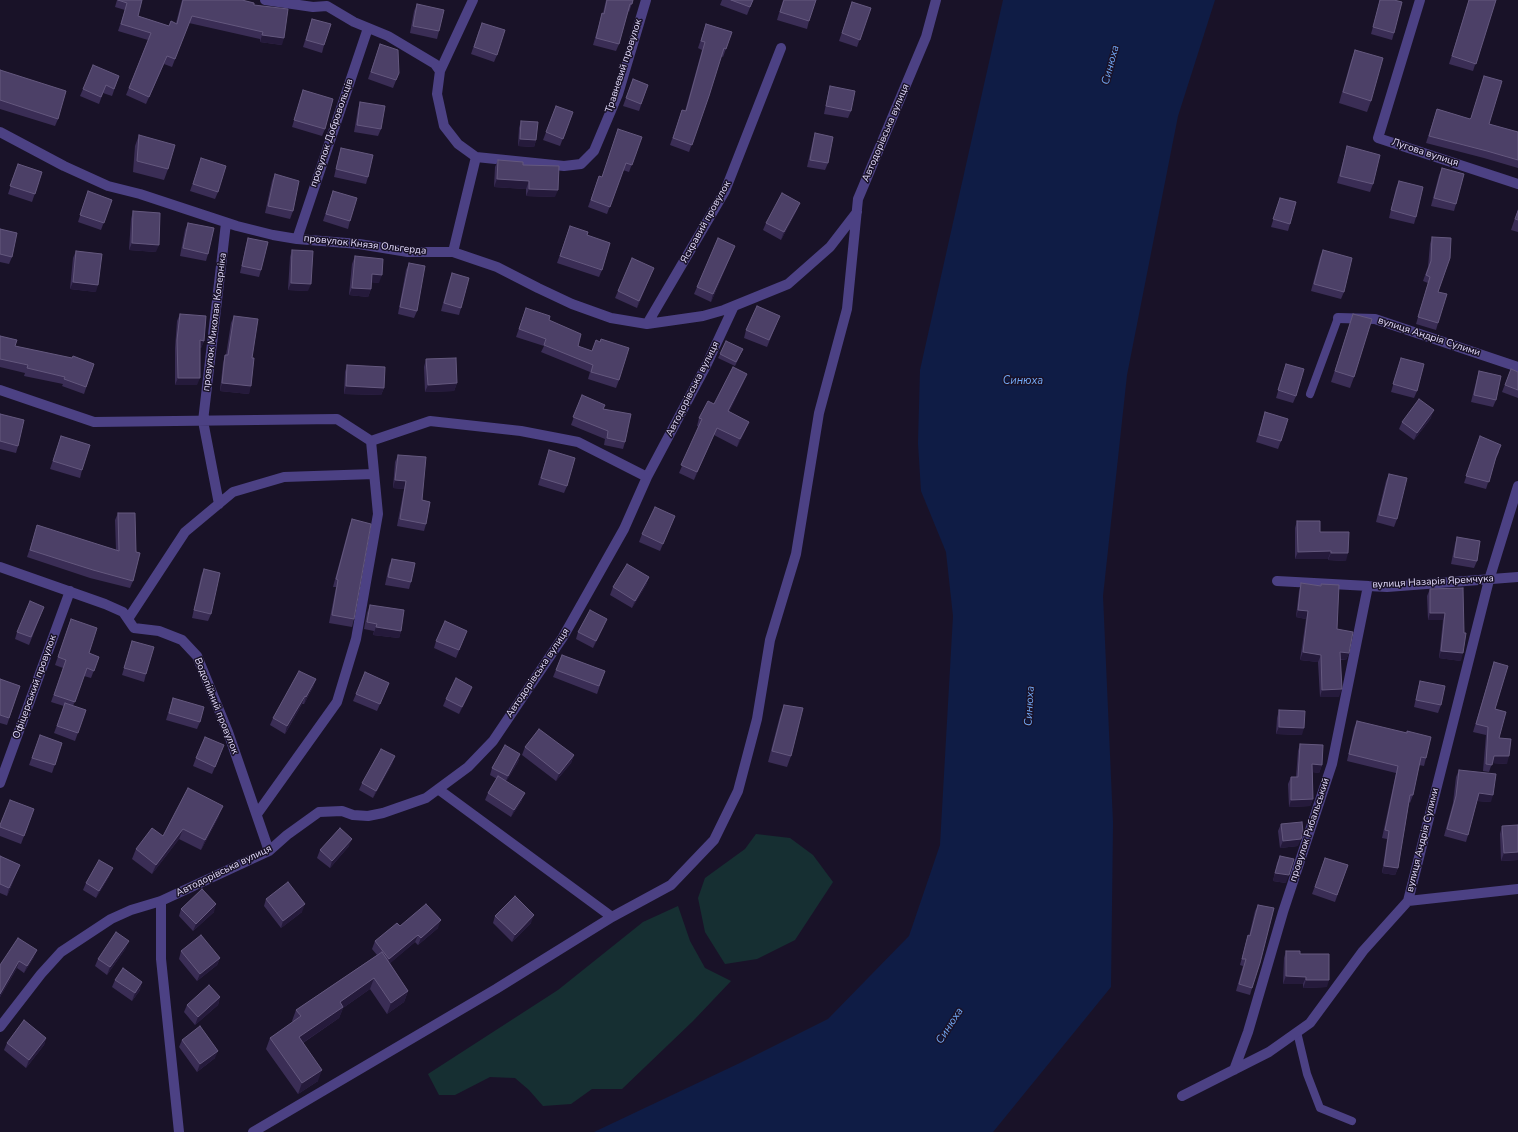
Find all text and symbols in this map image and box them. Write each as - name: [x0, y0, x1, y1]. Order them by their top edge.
- street label: Травневий провулок: [603, 18, 645, 114]
- water label: Синюха: [1099, 44, 1123, 86]
- street label: провулок Добровольців: [308, 77, 356, 189]
- street label: Автодорівська вулиця: [860, 82, 912, 184]
- street label: Лугова вулиця: [1390, 137, 1460, 169]
- street label: Яскравий провулок: [678, 179, 734, 265]
- street label: провулок Князя Ольгерда: [303, 233, 427, 257]
- street label: провулок Миколая Коперніка: [201, 252, 229, 392]
- street label: вулиця Андрія Сулими: [1376, 315, 1482, 359]
- street label: Автодорівська вулиця: [664, 339, 722, 439]
- water label: Синюха: [1003, 374, 1043, 388]
- street label: вулиця Назарія Яремчука: [1372, 573, 1494, 591]
- street label: Автодорівська вулиця: [504, 626, 572, 720]
- street label: Офіцерський провулок: [11, 634, 59, 740]
- street label: Водопійний провулок: [191, 656, 241, 756]
- water label: Синюха: [1022, 685, 1038, 727]
- street label: провулок Рибальський: [1288, 777, 1332, 883]
- street label: вулиця Андрія Сулими: [1404, 787, 1442, 893]
- street label: Автодорівська вулиця: [174, 843, 274, 899]
- water label: Синюха: [933, 1005, 967, 1047]

